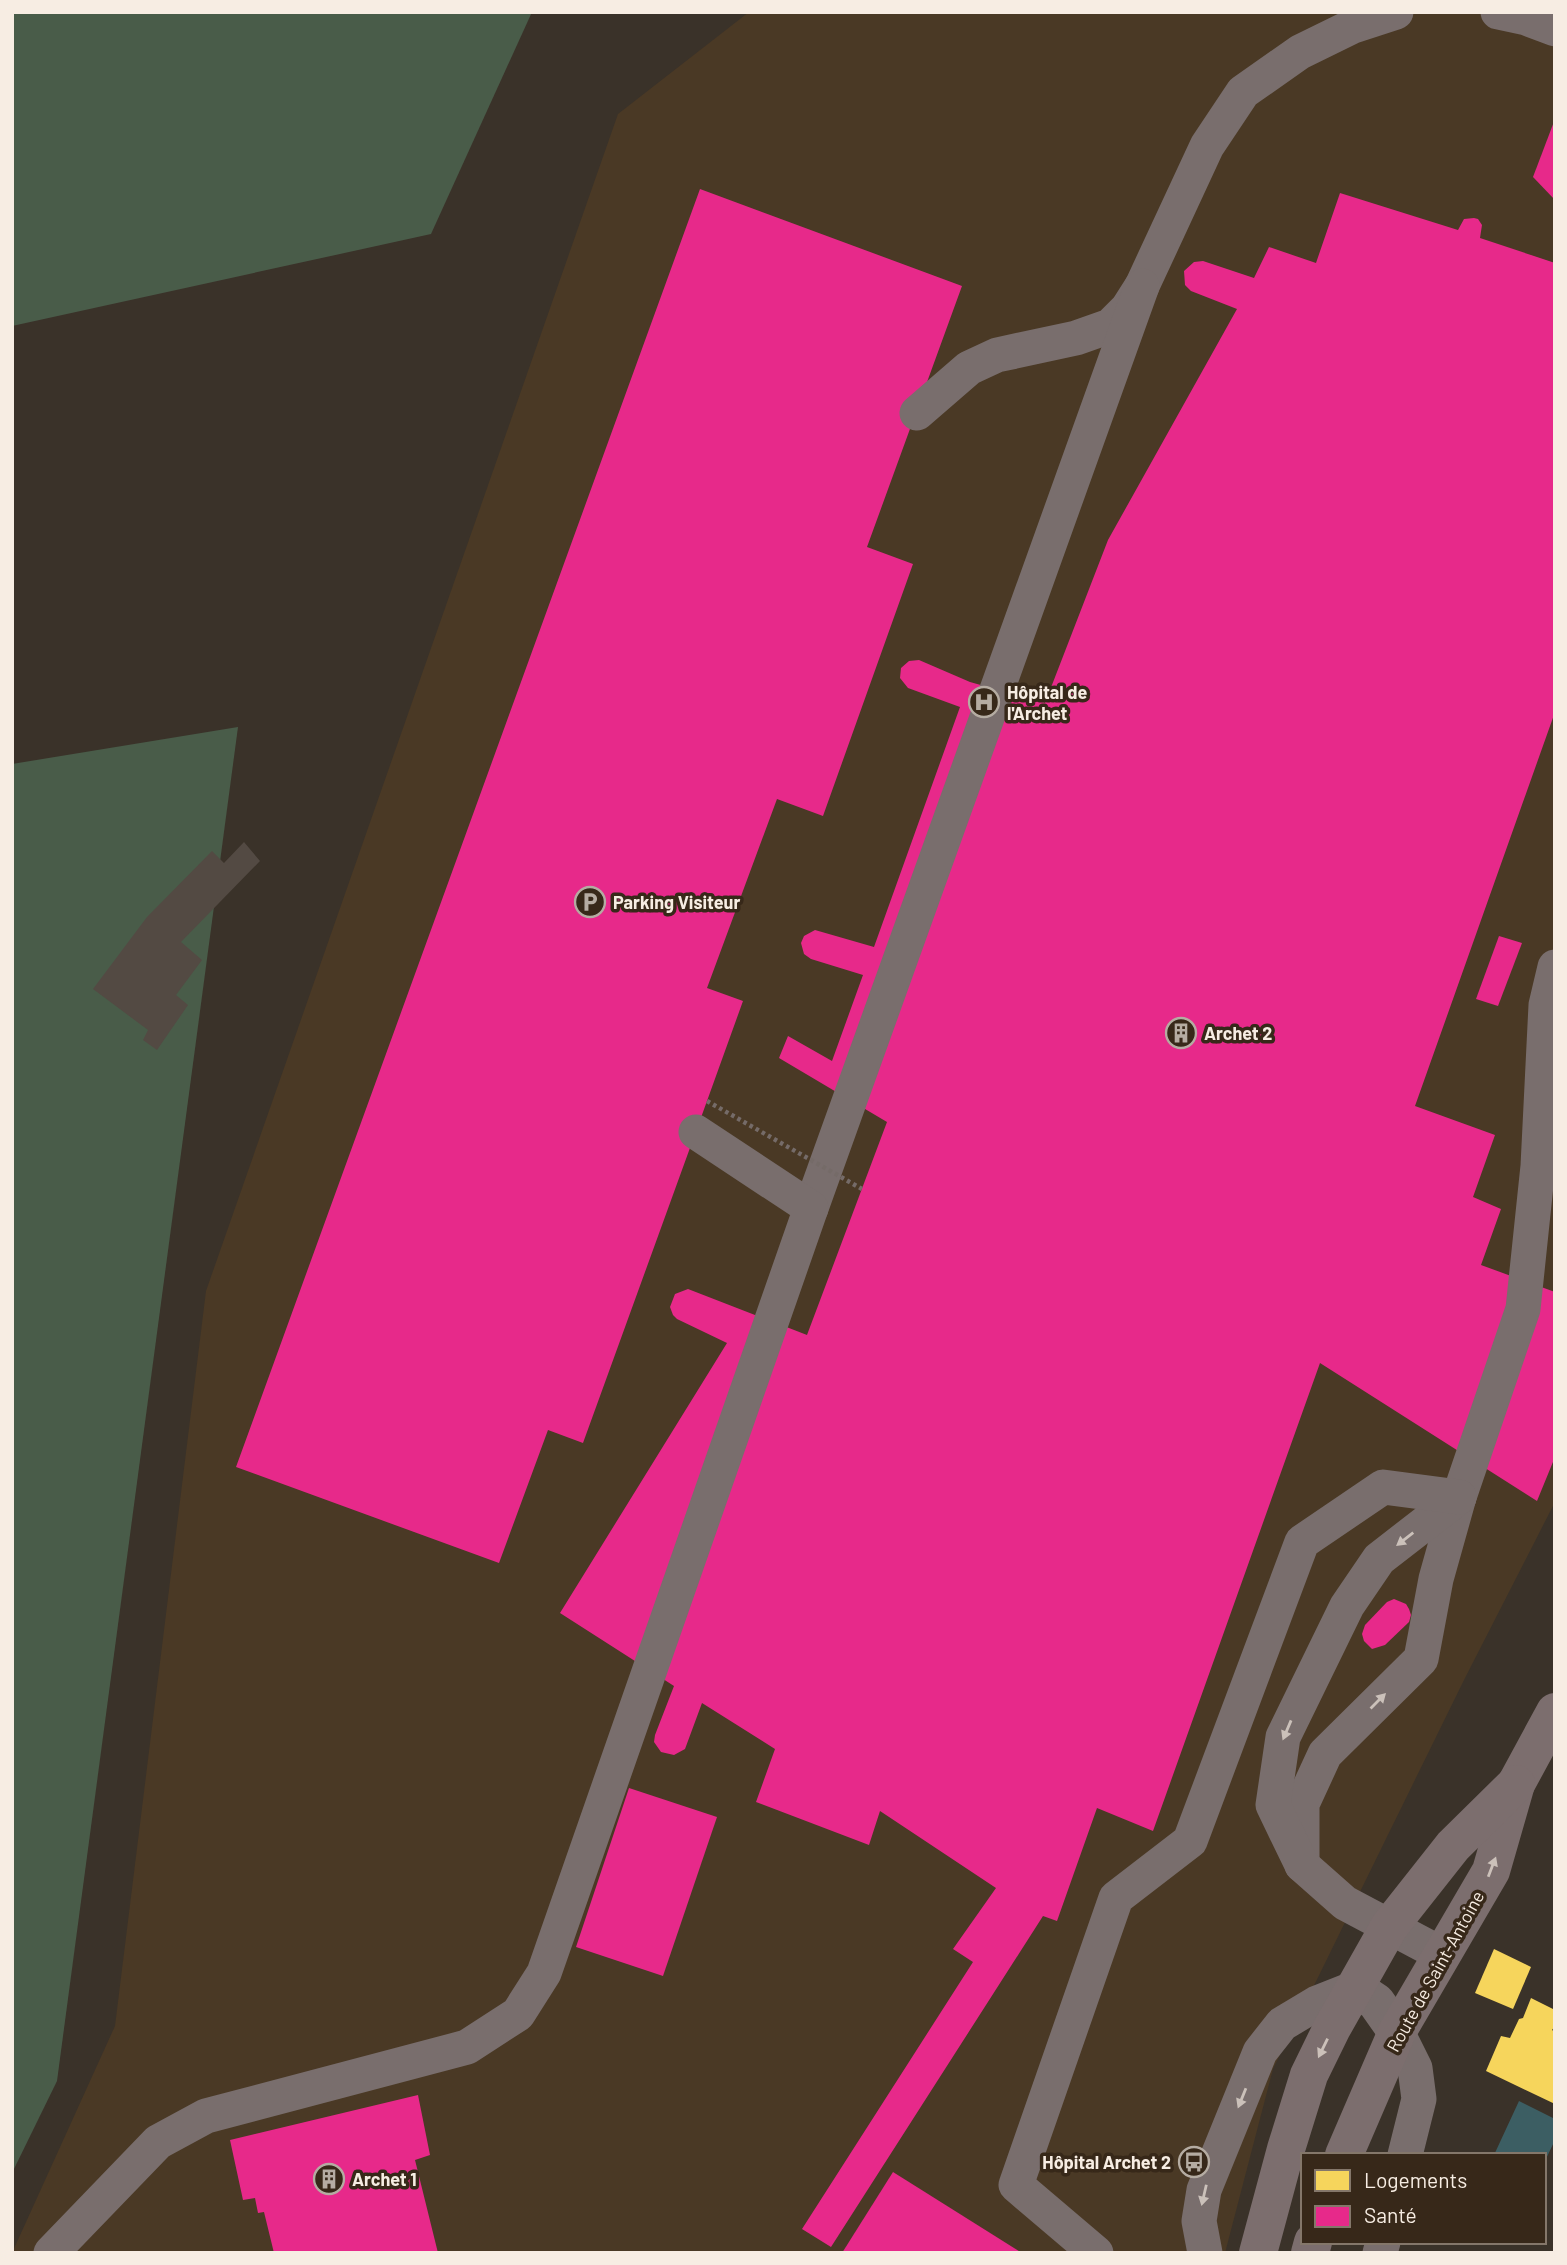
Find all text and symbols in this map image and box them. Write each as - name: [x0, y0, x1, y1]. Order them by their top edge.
- place label: Hôpital de l'Archet: [1007, 681, 1088, 724]
- hospital icon: Hôpital de l'Archet: [967, 685, 1001, 719]
- parking icon: Parking Visiteur: [573, 885, 607, 919]
- place label: Parking Visiteur: [613, 891, 740, 913]
- building icon: Archet 2: [1164, 1016, 1198, 1050]
- place label: Archet 2: [1204, 1022, 1272, 1044]
- one-way arrow: [1396, 1531, 1414, 1545]
- one-way arrow: [1370, 1693, 1387, 1710]
- one-way arrow: [1282, 1720, 1293, 1741]
- one-way arrow: [1486, 1856, 1497, 1877]
- street label: Route de Saint-Antoine: [1382, 1887, 1488, 2055]
- one-way arrow: [1317, 2038, 1328, 2058]
- one-way arrow: [1237, 2087, 1248, 2108]
- bus stop icon: Hôpital Archet 2: [1177, 2145, 1211, 2179]
- place label: Hôpital Archet 2: [1042, 2151, 1171, 2173]
- legend: [1301, 2153, 1546, 2244]
- building icon: Archet 1: [312, 2162, 346, 2196]
- text: Logements: [1364, 2167, 1467, 2192]
- place label: Archet 1: [352, 2168, 417, 2190]
- one-way arrow: [1198, 2184, 1209, 2206]
- text: Santé: [1364, 2202, 1417, 2227]

